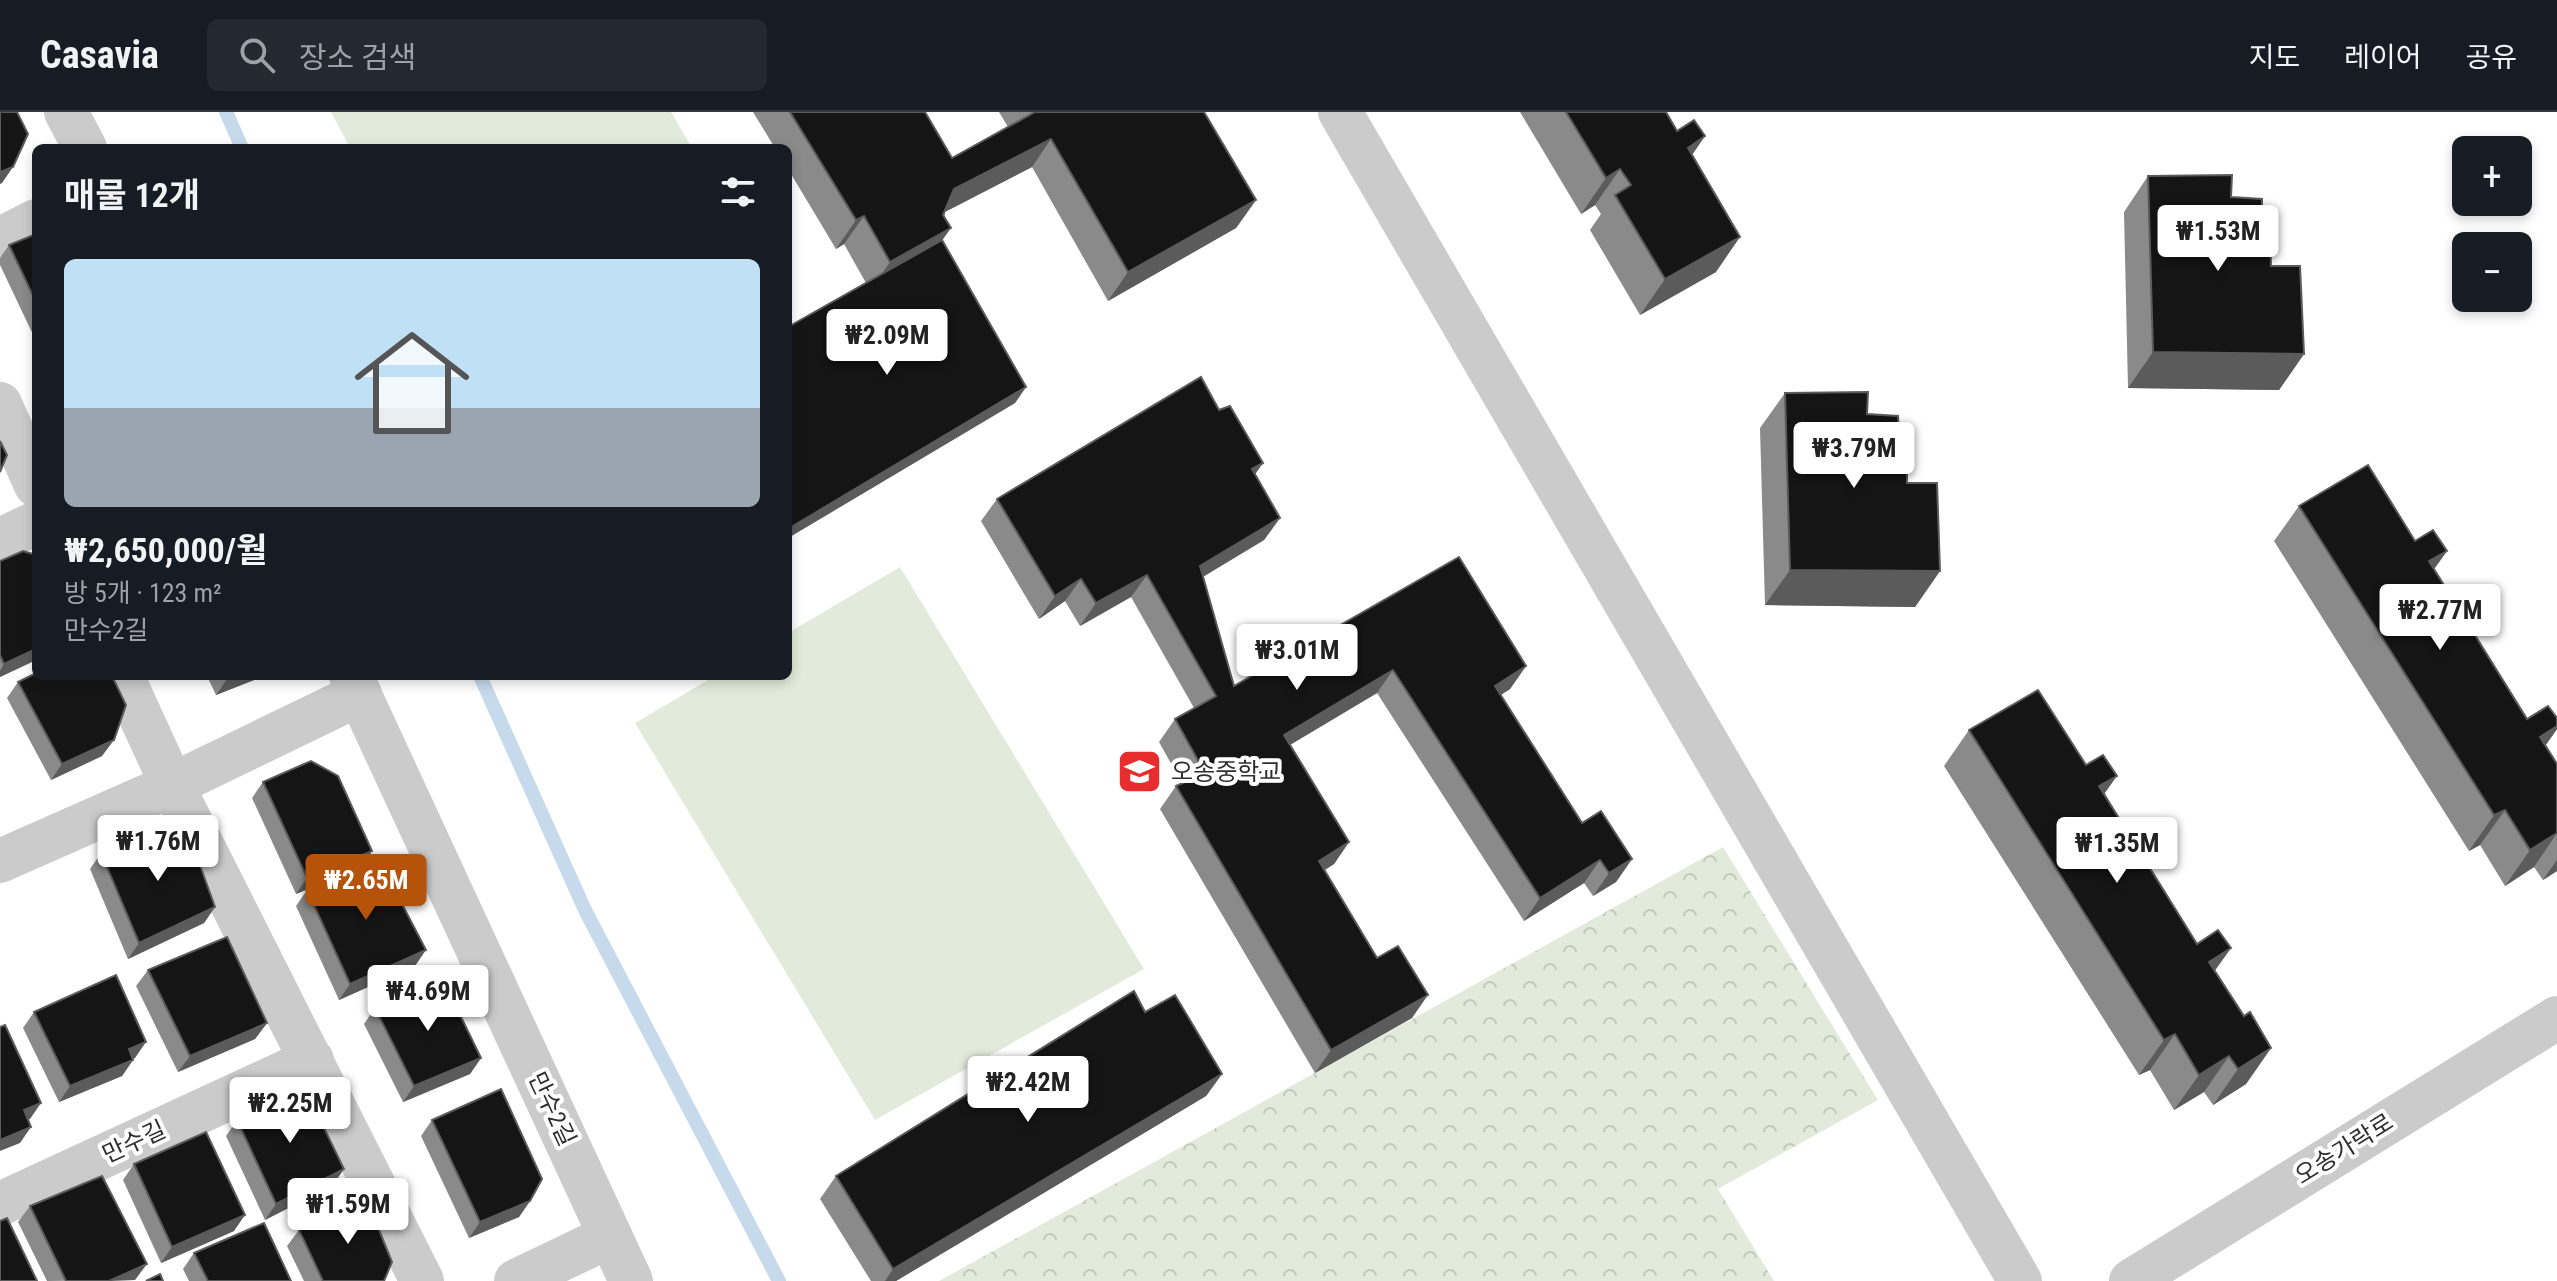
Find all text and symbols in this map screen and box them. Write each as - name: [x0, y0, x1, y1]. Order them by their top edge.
- search box: [207, 19, 767, 91]
- text: Casavia: [40, 33, 159, 77]
- icon: search: [235, 33, 279, 77]
- text: 장소 검색: [299, 40, 416, 75]
- text: 지도: [2249, 41, 2300, 74]
- text: 레이어: [2344, 41, 2421, 74]
- text: 공유: [2465, 41, 2517, 74]
- map controls: [2452, 136, 2532, 312]
- button: +: [2452, 136, 2532, 216]
- icon: filters: [716, 170, 760, 214]
- text: 매물 12개: [64, 175, 200, 215]
- pin: ₩1.53M: [2153, 205, 2283, 273]
- text: ₩1.53M: [2176, 216, 2260, 246]
- button: −: [2452, 232, 2532, 312]
- pin: ₩2.09M: [822, 309, 952, 377]
- icon: home: [340, 311, 484, 455]
- text: ₩2.09M: [845, 320, 929, 350]
- pin: ₩3.79M: [1789, 422, 1919, 490]
- text: ₩3.79M: [1812, 433, 1896, 463]
- text: ₩2,650,000/월: [64, 530, 267, 570]
- text: 방 5개 · 123 m²: [64, 578, 222, 608]
- pin: ₩2.77M: [2375, 584, 2505, 652]
- text: ₩2.77M: [2398, 595, 2482, 625]
- text: 만수2길: [64, 615, 149, 645]
- pin: ₩3.01M: [1232, 624, 1362, 692]
- text: ₩3.01M: [1255, 635, 1339, 665]
- school or university icon: 오송중학교: [1116, 748, 1164, 796]
- place label: 오송중학교: [1171, 758, 1281, 786]
- pin: ₩1.76M: [93, 815, 223, 883]
- pin: ₩1.35M: [2052, 817, 2182, 885]
- text: ₩1.76M: [116, 826, 200, 856]
- text: ₩1.35M: [2075, 828, 2159, 858]
- pin: ₩2.65M: [301, 854, 431, 922]
- text: ₩2.65M: [324, 865, 408, 895]
- pin: ₩4.69M: [363, 965, 493, 1033]
- text: ₩4.69M: [386, 976, 470, 1006]
- pin: ₩2.42M: [963, 1056, 1093, 1124]
- text: ₩2.42M: [986, 1067, 1070, 1097]
- street label: 만수2길: [523, 1068, 581, 1150]
- pin: ₩2.25M: [225, 1077, 355, 1145]
- text: ₩2.25M: [248, 1088, 332, 1118]
- street label: 오송가락로: [2290, 1108, 2398, 1190]
- street label: 만수길: [98, 1115, 170, 1169]
- pin: ₩1.59M: [283, 1178, 413, 1246]
- text: ₩1.59M: [306, 1189, 390, 1219]

